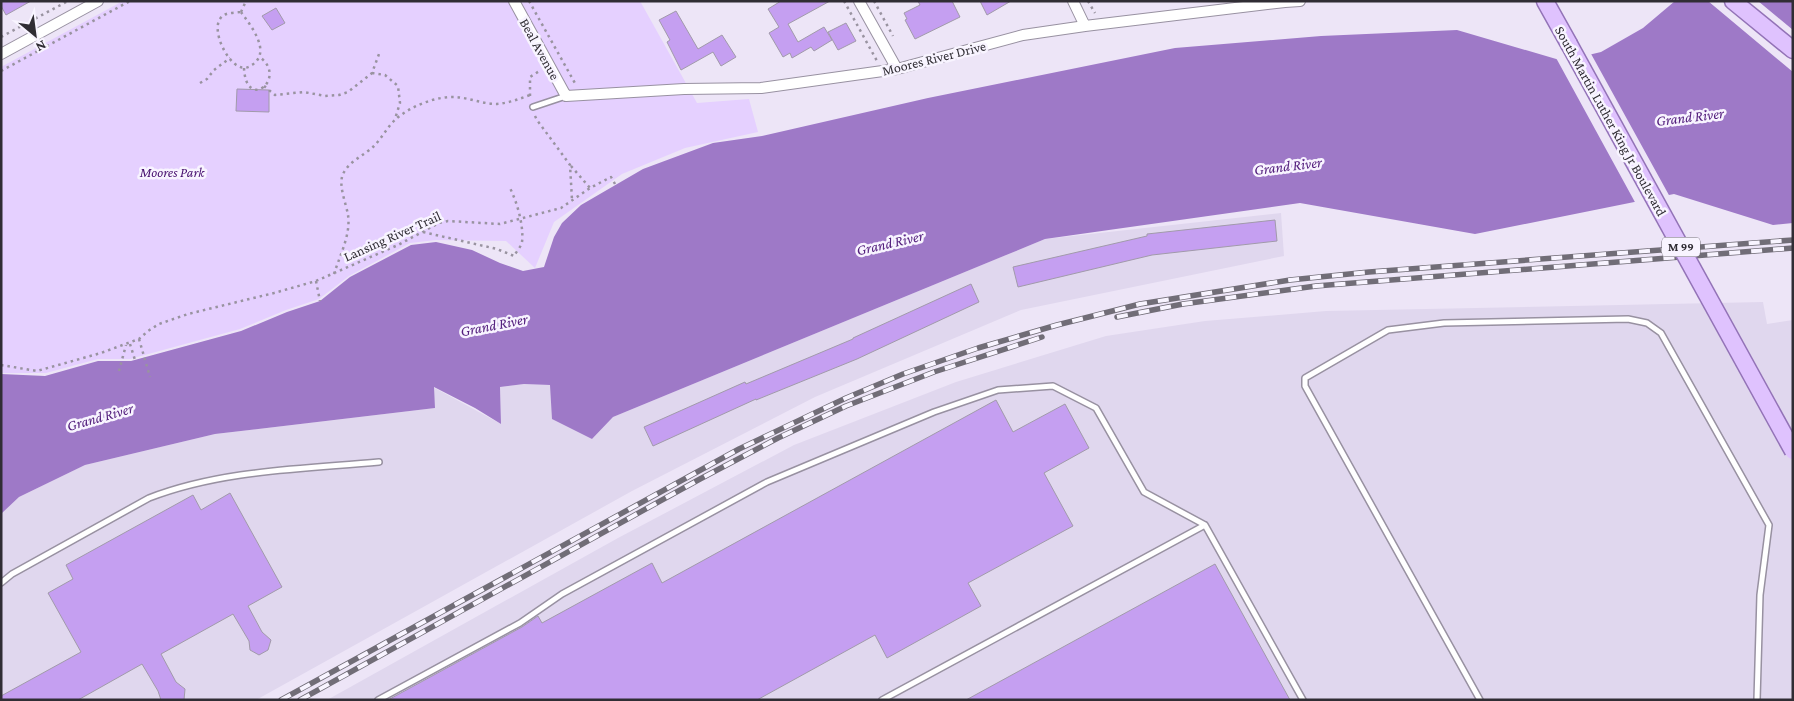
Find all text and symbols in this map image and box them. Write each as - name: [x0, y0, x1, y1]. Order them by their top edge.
- north arrow: [10, 10, 60, 60]
- street label: Beal Avenue: [517, 15, 563, 83]
- street label: South Martin Luther King Jr Boulevard: [1552, 23, 1670, 219]
- text: N: [33, 37, 49, 56]
- street label: Moores River Drive: [880, 37, 988, 79]
- water label: Grand River: [1655, 105, 1726, 129]
- water label: Grand River: [1253, 154, 1324, 178]
- park label: Moores Park: [139, 164, 205, 180]
- street label: Lansing River Trail: [341, 207, 443, 265]
- water label: Grand River: [855, 227, 926, 258]
- road number: M 99: [1662, 238, 1700, 256]
- water label: Grand River: [459, 310, 530, 339]
- water label: Grand River: [65, 400, 136, 434]

